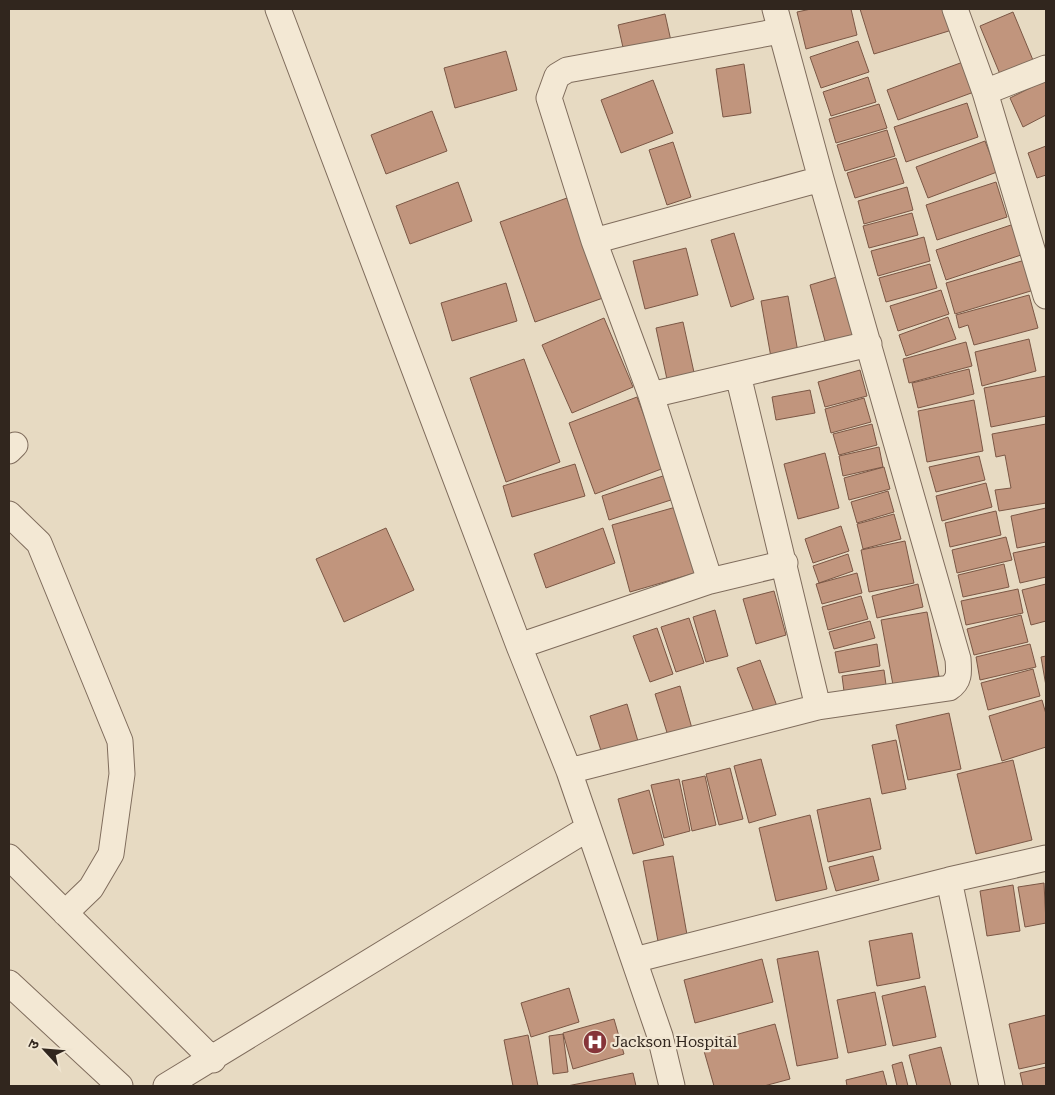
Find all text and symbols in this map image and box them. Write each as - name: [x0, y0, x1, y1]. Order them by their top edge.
- north arrow: [20, 1025, 70, 1075]
- hospital icon: Jackson Hospital: [582, 1029, 608, 1055]
- place label: Jackson Hospital: [612, 1033, 737, 1051]
- text: उ: [24, 1036, 43, 1051]

